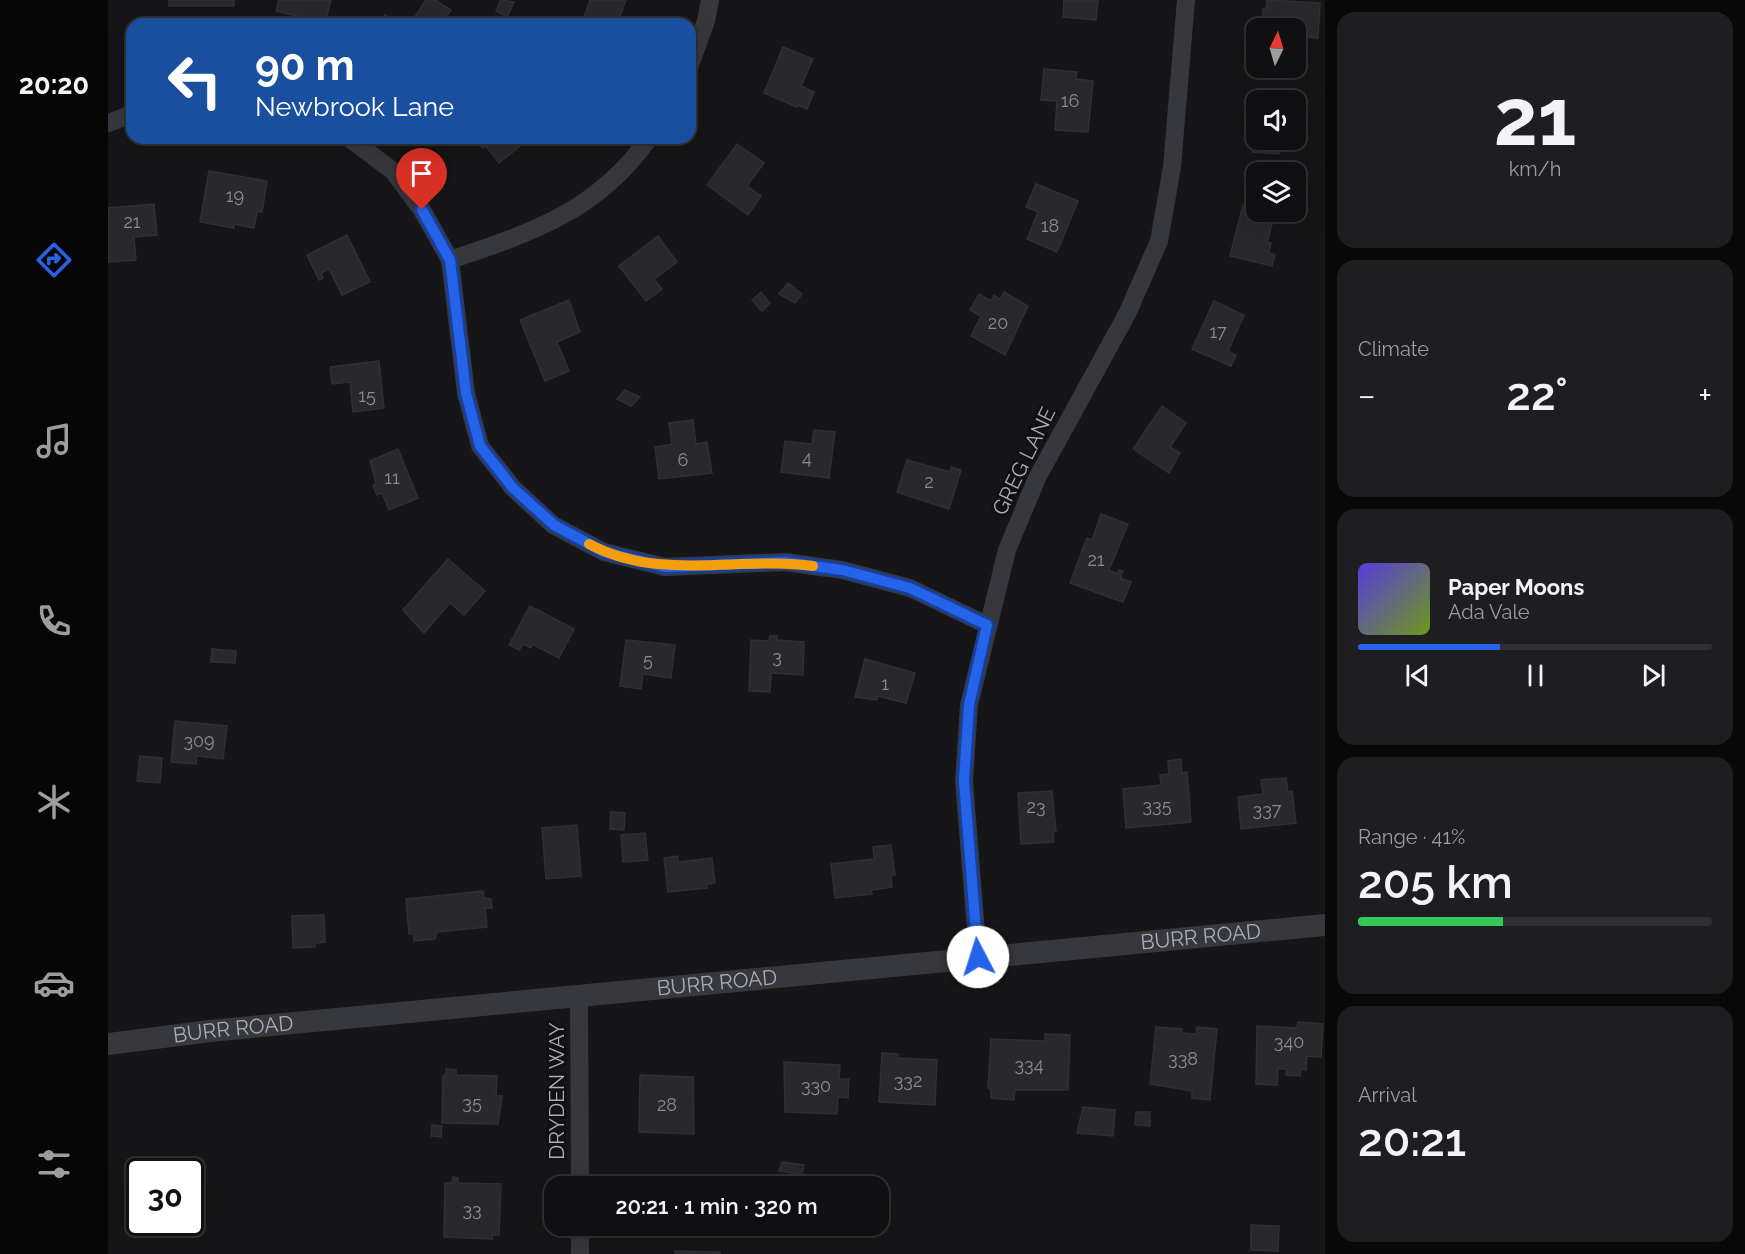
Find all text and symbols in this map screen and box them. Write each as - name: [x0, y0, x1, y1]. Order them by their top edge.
- north arrow: [1246, 18, 1306, 78]
- map controls: [1246, 18, 1306, 222]
- text: 90 m: [255, 41, 355, 90]
- icon: left: [156, 42, 234, 120]
- text: 20:20: [19, 69, 89, 100]
- text: 21: [1494, 72, 1576, 163]
- house number: 16: [1061, 90, 1079, 111]
- button: sound: [1246, 90, 1306, 150]
- text: Newbrook Lane: [255, 91, 454, 122]
- pin: [396, 148, 447, 210]
- icon: arrive: [405, 157, 438, 190]
- text: km/h: [1509, 157, 1561, 181]
- button: layers: [1246, 162, 1306, 222]
- house number: 19: [226, 185, 244, 206]
- house number: 21: [123, 211, 141, 232]
- house number: 18: [1041, 215, 1059, 236]
- icon: directions: [33, 239, 75, 281]
- house number: 20: [988, 312, 1008, 333]
- house number: 17: [1209, 321, 1227, 342]
- text: Climate: [1358, 337, 1429, 361]
- text: 22°: [1506, 368, 1568, 421]
- text: −: [1358, 376, 1376, 415]
- text: +: [1698, 376, 1712, 415]
- house number: 15: [358, 385, 376, 406]
- street label: GREG LANE: [987, 403, 1060, 519]
- icon: music: [33, 420, 75, 462]
- house number: 4: [802, 447, 812, 468]
- house number: 6: [678, 449, 689, 470]
- house number: 11: [384, 467, 400, 488]
- house number: 2: [924, 471, 934, 492]
- house number: 21: [1087, 549, 1105, 570]
- text: Paper Moons: [1448, 574, 1584, 600]
- icon: phone: [33, 600, 75, 642]
- text: Ada Vale: [1448, 600, 1530, 624]
- house number: 3: [772, 646, 782, 667]
- house number: 5: [643, 649, 653, 670]
- icon: previous: [1401, 659, 1434, 692]
- icon: pause: [1519, 659, 1552, 692]
- icon: next: [1637, 659, 1670, 692]
- house number: 1: [881, 673, 889, 694]
- house number: 309: [183, 730, 215, 751]
- icon: climate: [33, 781, 75, 823]
- house number: 335: [1142, 795, 1172, 816]
- house number: 23: [1027, 796, 1046, 817]
- house number: 337: [1253, 799, 1282, 820]
- text: Range · 41%: [1358, 825, 1465, 849]
- text: 205 km: [1358, 856, 1513, 909]
- street label: BURR ROAD: [1139, 918, 1262, 954]
- position arrow: [946, 925, 1010, 989]
- icon: car: [33, 962, 75, 1004]
- street label: BURR ROAD: [656, 964, 778, 1000]
- street label: BURR ROAD: [171, 1010, 294, 1048]
- street label: DRYDEN WAY: [544, 1022, 569, 1160]
- house number: 340: [1274, 1031, 1304, 1052]
- house number: 338: [1168, 1048, 1198, 1069]
- house number: 334: [1014, 1054, 1044, 1075]
- house number: 332: [894, 1070, 922, 1091]
- house number: 330: [801, 1075, 831, 1096]
- text: Arrival: [1358, 1083, 1417, 1107]
- house number: 35: [462, 1092, 482, 1113]
- house number: 28: [657, 1094, 677, 1115]
- text: 20:21: [1358, 1114, 1466, 1167]
- icon: filters: [33, 1143, 75, 1185]
- speed limit sign: 30: [126, 1158, 204, 1236]
- text: 20:21 · 1 min · 320 m: [615, 1193, 818, 1219]
- house number: 33: [462, 1199, 482, 1220]

